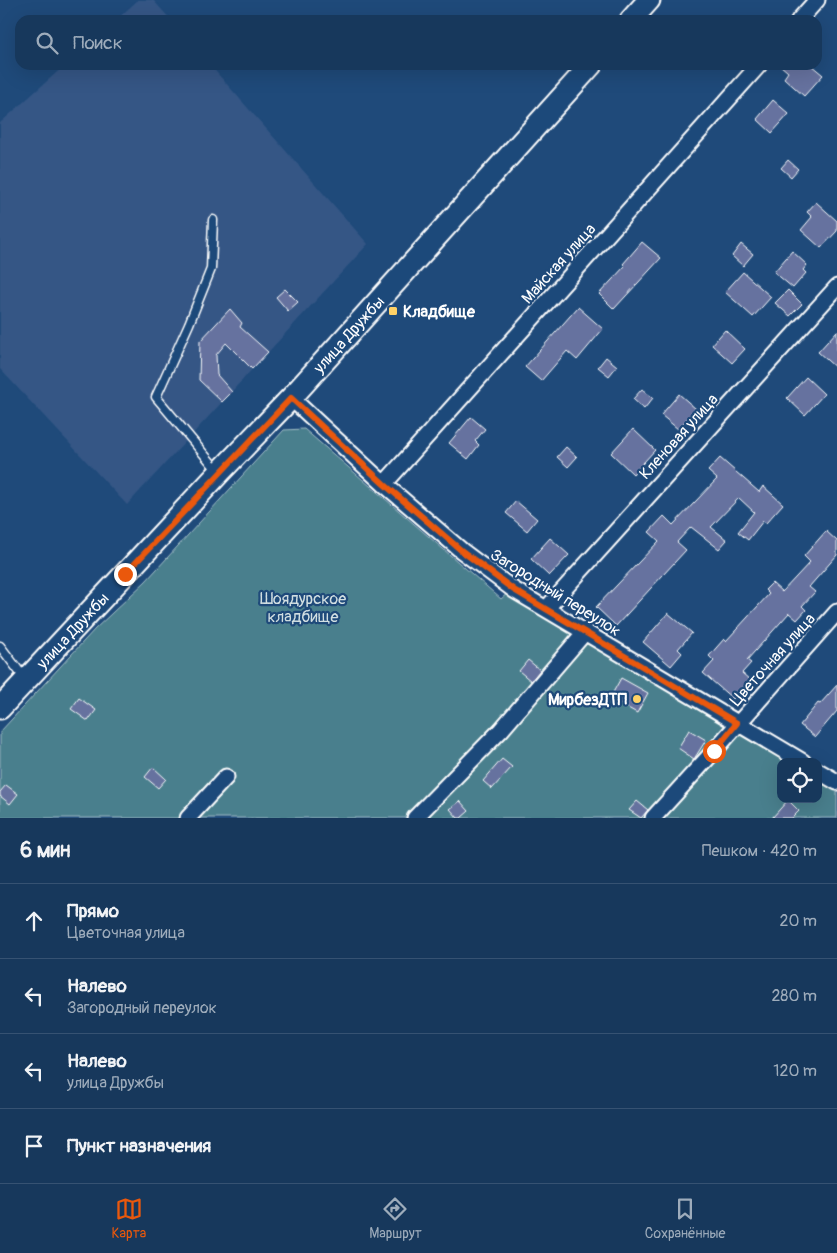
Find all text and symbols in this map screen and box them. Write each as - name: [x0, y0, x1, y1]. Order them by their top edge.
- search box: [15, 15, 822, 70]
- icon: search: [33, 29, 61, 57]
- text: Поиск: [73, 31, 123, 55]
- street label: Майская улица: [517, 219, 600, 308]
- street label: улица Дружбы: [309, 292, 389, 378]
- place label: Кладбище: [403, 302, 476, 322]
- marker: Кладбище: [387, 305, 399, 317]
- street label: Кленовая улица: [635, 390, 722, 484]
- street label: Загородный переулок: [487, 545, 624, 641]
- route end: [114, 563, 137, 586]
- street label: улица Дружбы: [32, 589, 113, 674]
- park label: Шоядурское кладбище: [260, 589, 346, 627]
- street label: Цветочная улица: [726, 609, 820, 710]
- place label: МирбезДТП: [548, 690, 627, 710]
- marker: МирбезДТП: [631, 693, 643, 705]
- route start: [703, 740, 726, 763]
- map controls: [777, 758, 822, 803]
- button: locate: [777, 758, 822, 803]
- text: 6 мин: [20, 837, 70, 864]
- text: Пешком · 420 m: [702, 841, 817, 861]
- text: Прямо: [67, 899, 119, 923]
- icon: ahead: [20, 907, 48, 935]
- text: 20 m: [779, 911, 817, 931]
- text: Цветочная улица: [67, 923, 185, 943]
- text: Налево: [67, 974, 127, 998]
- icon: left: [20, 982, 48, 1010]
- text: 280 m: [771, 986, 817, 1006]
- text: Загородный переулок: [67, 998, 217, 1018]
- text: Налево: [67, 1049, 127, 1073]
- icon: left: [20, 1057, 48, 1085]
- text: 120 m: [773, 1061, 817, 1081]
- text: улица Дружбы: [67, 1073, 164, 1093]
- icon: arrive: [20, 1132, 48, 1160]
- text: Пункт назначения: [67, 1134, 211, 1158]
- tab: Карта: [111, 1195, 146, 1242]
- tab: Маршрут: [369, 1195, 422, 1242]
- tab: Сохранённые: [645, 1195, 726, 1242]

